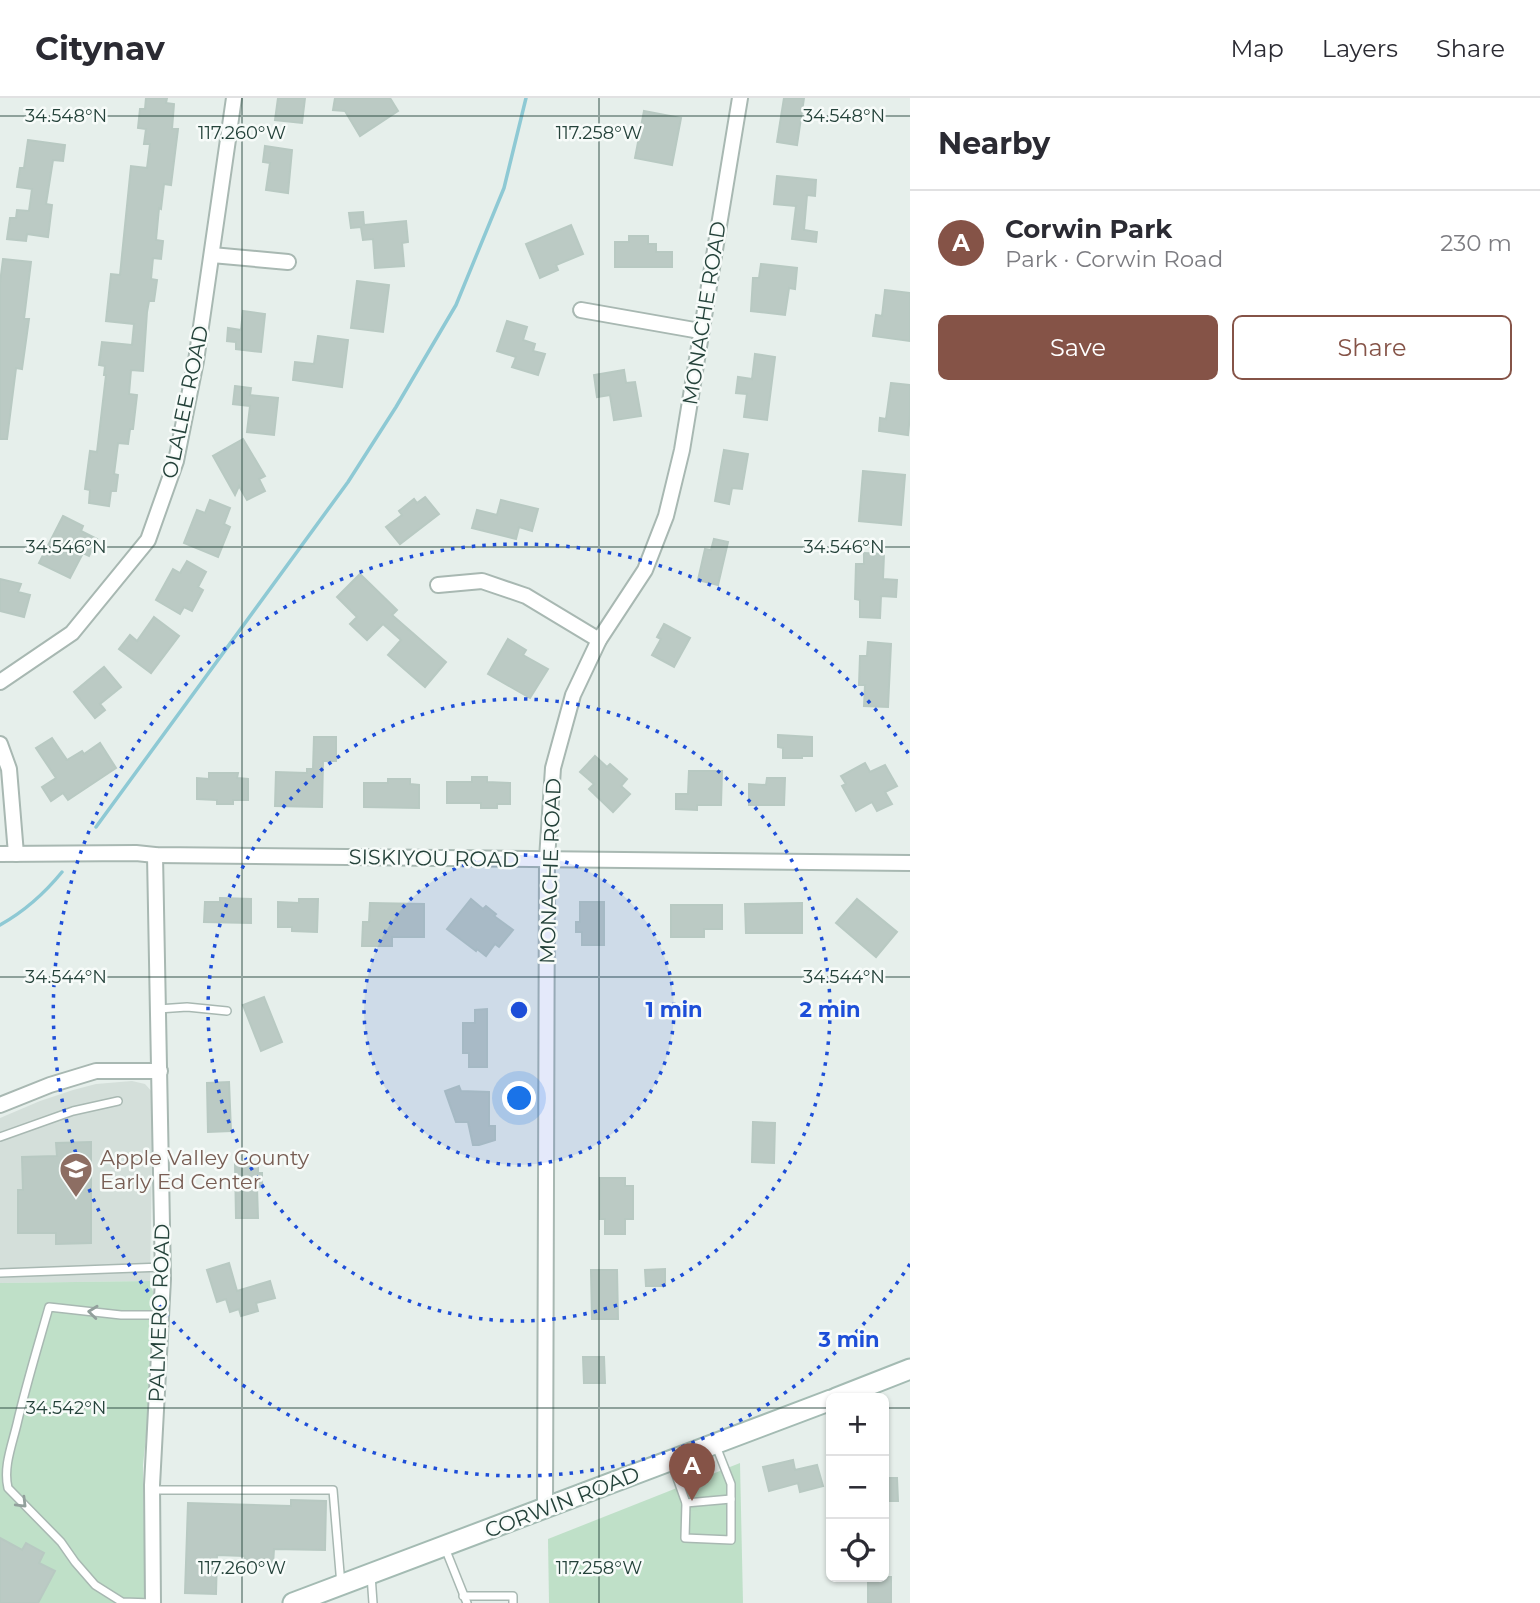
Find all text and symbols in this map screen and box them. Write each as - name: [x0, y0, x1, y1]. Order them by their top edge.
- text: Citynav: [35, 28, 165, 68]
- text: Map: [1230, 34, 1284, 63]
- text: Layers: [1322, 34, 1398, 63]
- text: Share: [1436, 34, 1505, 63]
- text: 34.548°N: [25, 105, 107, 127]
- text: 34.548°N: [803, 105, 885, 127]
- text: 117.260°W: [198, 122, 286, 144]
- text: 117.258°W: [556, 122, 642, 144]
- text: Nearby: [938, 125, 1050, 162]
- text: Corwin Park: [1005, 213, 1172, 245]
- street label: MONACHE ROAD: [677, 219, 731, 407]
- text: A: [952, 229, 970, 257]
- text: 230 m: [1440, 229, 1512, 257]
- text: Park · Corwin Road: [1005, 245, 1223, 273]
- button: Save: [938, 315, 1218, 380]
- button: Share: [1232, 315, 1512, 380]
- street label: OLALEE ROAD: [157, 323, 213, 481]
- text: 34.546°N: [25, 536, 107, 558]
- text: 34.546°N: [803, 536, 885, 558]
- street label: MONACHE ROAD: [534, 778, 566, 964]
- street label: SISKIYOU ROAD: [348, 844, 520, 872]
- text: 34.544°N: [25, 966, 107, 988]
- text: 34.544°N: [803, 966, 885, 988]
- text: 1 min: [645, 997, 703, 1022]
- text: 2 min: [799, 997, 861, 1022]
- centre of rings: [507, 998, 531, 1022]
- your location: [502, 1081, 536, 1115]
- place label: Apple Valley County Early Ed Center: [100, 1145, 310, 1194]
- school or university icon: Apple Valley County Early Ed Center: [57, 1150, 95, 1199]
- street label: PALMERO ROAD: [143, 1223, 175, 1403]
- one-way arrow: [87, 1304, 99, 1319]
- text: 3 min: [817, 1327, 880, 1352]
- map controls: [826, 1393, 889, 1582]
- button: +: [826, 1393, 889, 1456]
- text: 34.542°N: [26, 1397, 106, 1419]
- pin: A: [669, 1443, 715, 1501]
- button: −: [826, 1456, 889, 1519]
- street label: CORWIN ROAD: [481, 1461, 643, 1543]
- one-way arrow: [14, 1495, 27, 1508]
- button: locate: [826, 1519, 889, 1582]
- text: 117.260°W: [198, 1557, 286, 1579]
- text: 117.258°W: [556, 1557, 642, 1579]

